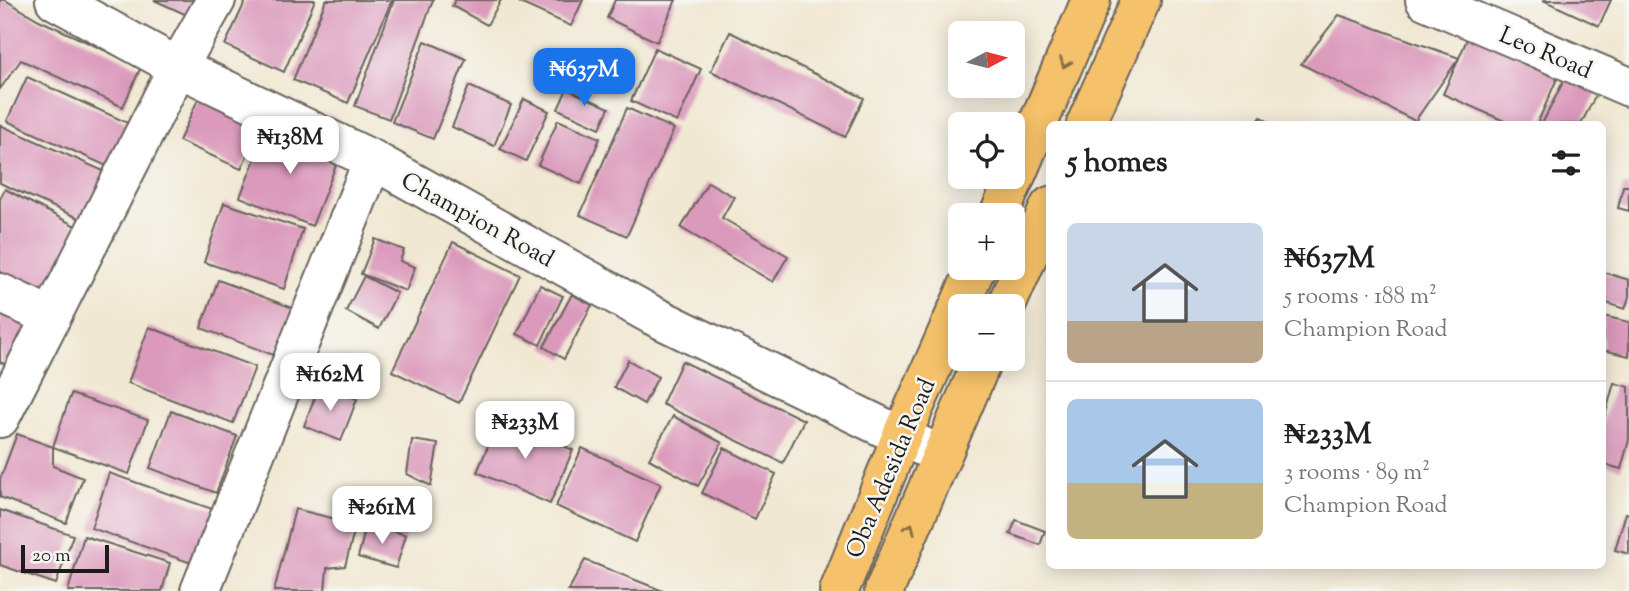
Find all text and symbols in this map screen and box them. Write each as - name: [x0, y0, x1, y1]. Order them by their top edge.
- street label: Leo Road: [1494, 19, 1597, 89]
- north arrow: [948, 21, 1026, 98]
- map controls: [948, 21, 1025, 371]
- pin: ₦637M: [535, 48, 633, 108]
- text: ₦637M: [549, 54, 619, 87]
- one-way arrow: [1060, 56, 1074, 68]
- button: locate: [948, 112, 1025, 189]
- pin: ₦138M: [241, 116, 339, 176]
- text: ₦138M: [257, 122, 323, 155]
- text: 5 homes: [1067, 142, 1168, 185]
- icon: filters: [1547, 144, 1585, 182]
- street label: Champion Road: [394, 165, 560, 277]
- button: +: [948, 203, 1025, 280]
- text: ₦637M: [1284, 238, 1375, 281]
- icon: home: [1123, 251, 1207, 335]
- text: 5 rooms · 188 m²: [1284, 281, 1437, 314]
- button: −: [948, 294, 1025, 371]
- text: Champion Road: [1284, 314, 1447, 347]
- pin: ₦162M: [281, 354, 379, 413]
- text: ₦162M: [296, 359, 364, 392]
- street label: Oba Adesida Road: [839, 373, 945, 564]
- pin: ₦233M: [476, 402, 574, 461]
- text: ₦233M: [491, 407, 559, 440]
- text: ₦233M: [1284, 414, 1372, 457]
- icon: home: [1123, 427, 1207, 511]
- text: 3 rooms · 89 m²: [1284, 457, 1430, 490]
- pin: ₦261M: [333, 486, 431, 546]
- text: Champion Road: [1284, 490, 1447, 523]
- text: ₦261M: [348, 492, 416, 525]
- one-way arrow: [902, 523, 916, 535]
- scale bar: [21, 542, 108, 574]
- text: 20 m: [32, 543, 71, 570]

